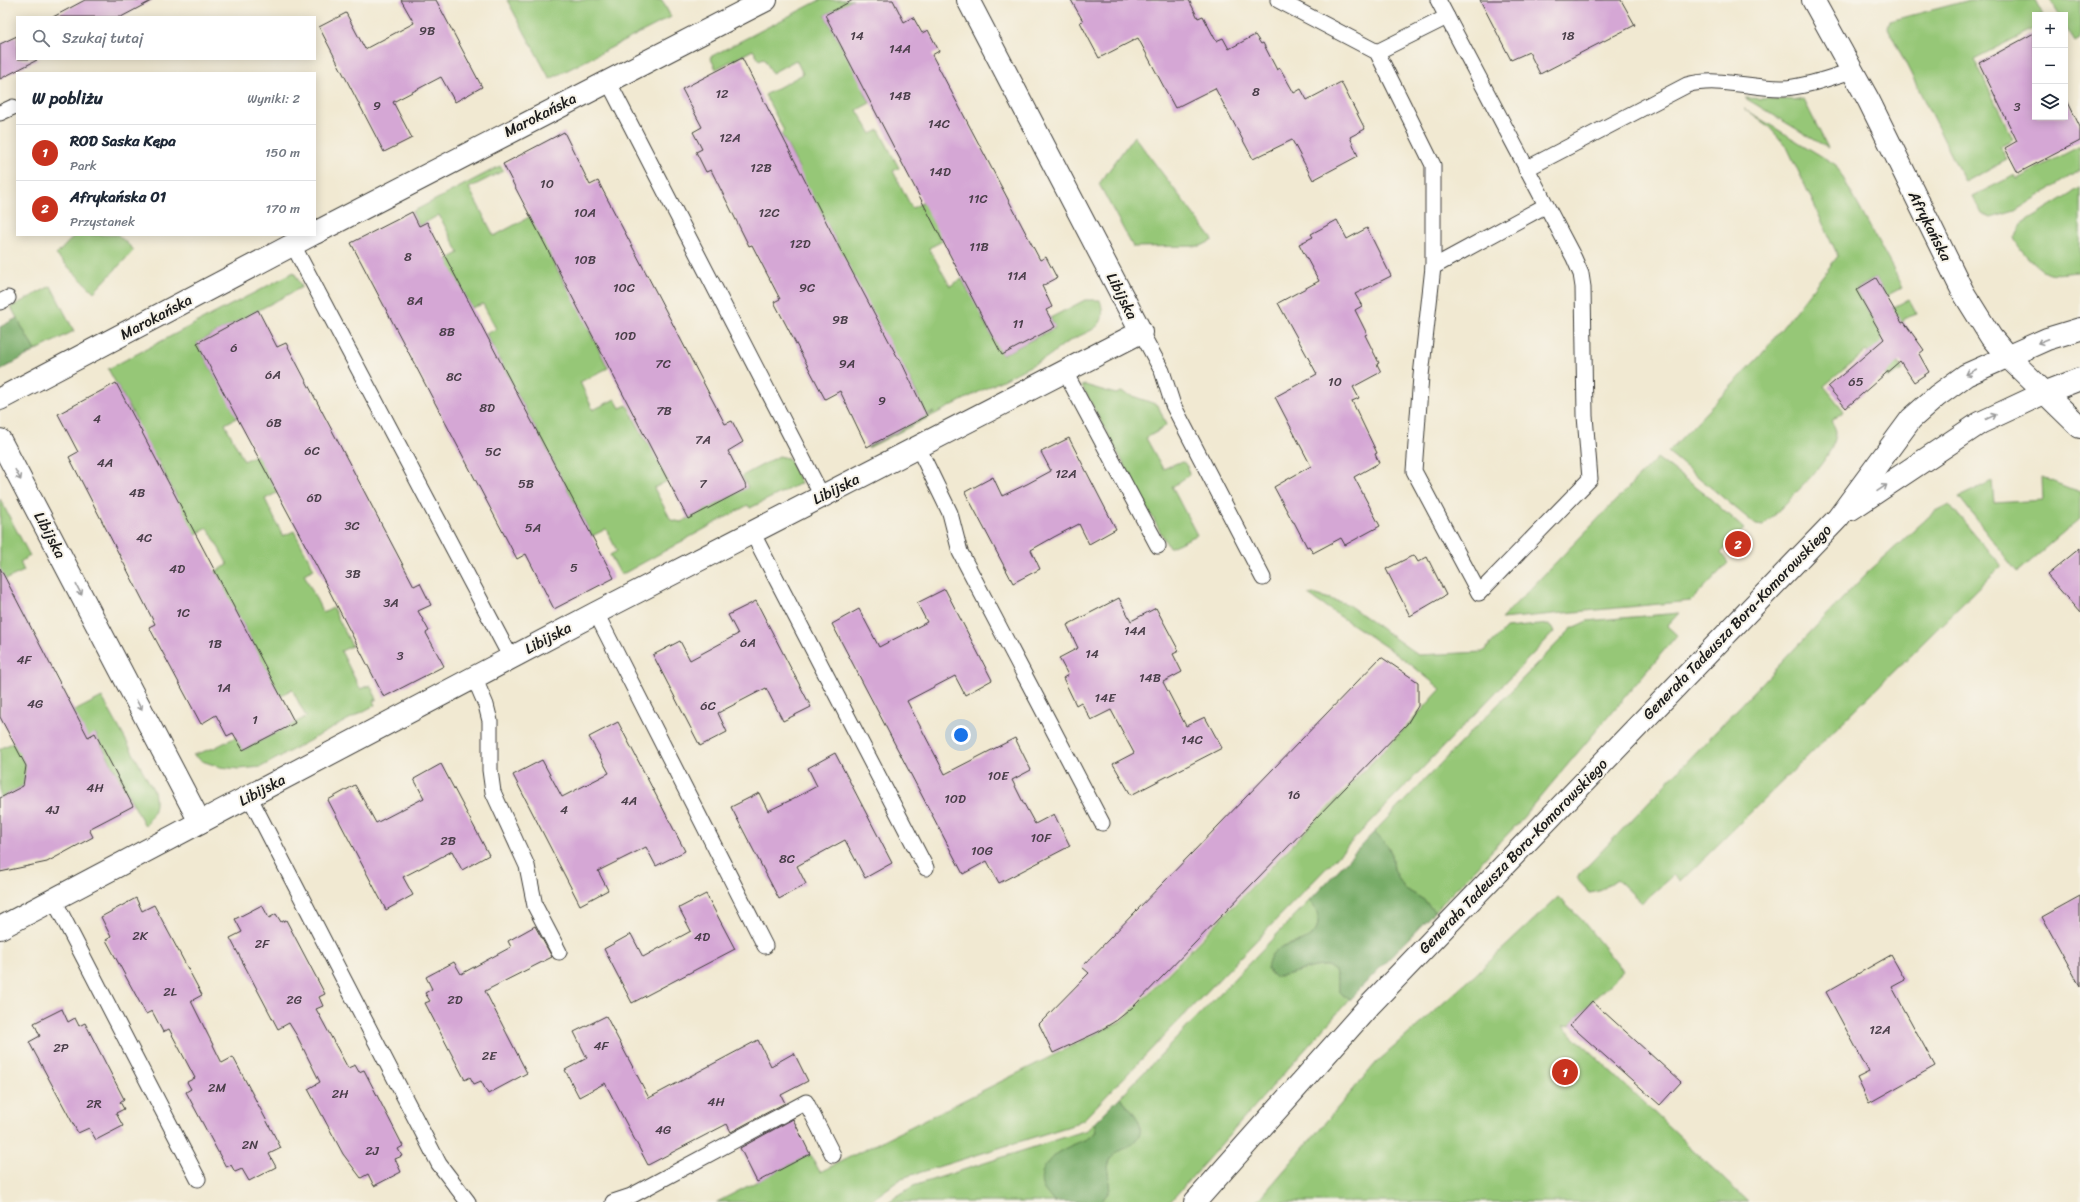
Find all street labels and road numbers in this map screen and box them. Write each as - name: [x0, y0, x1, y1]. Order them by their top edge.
- street label: Marokańska: [499, 85, 581, 144]
- street label: Afrykańska: [1901, 185, 1959, 266]
- street label: Libijska: [1099, 268, 1145, 325]
- street label: Marokańska: [115, 287, 197, 347]
- street label: Libijska: [808, 466, 865, 512]
- street label: Libijska: [27, 507, 73, 564]
- street label: Generała Tadeusza Bora-Komorowskiego: [1636, 518, 1838, 726]
- street label: Libijska: [520, 615, 577, 661]
- street label: Generała Tadeusza Bora-Komorowskiego: [1412, 752, 1614, 960]
- street label: Libijska: [234, 767, 291, 813]

